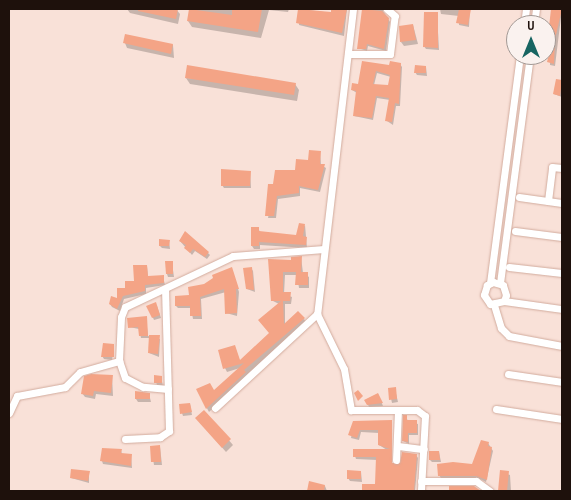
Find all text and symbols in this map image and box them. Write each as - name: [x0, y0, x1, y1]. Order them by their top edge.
- north arrow: [506, 15, 556, 65]
- text: U: [527, 17, 535, 34]

